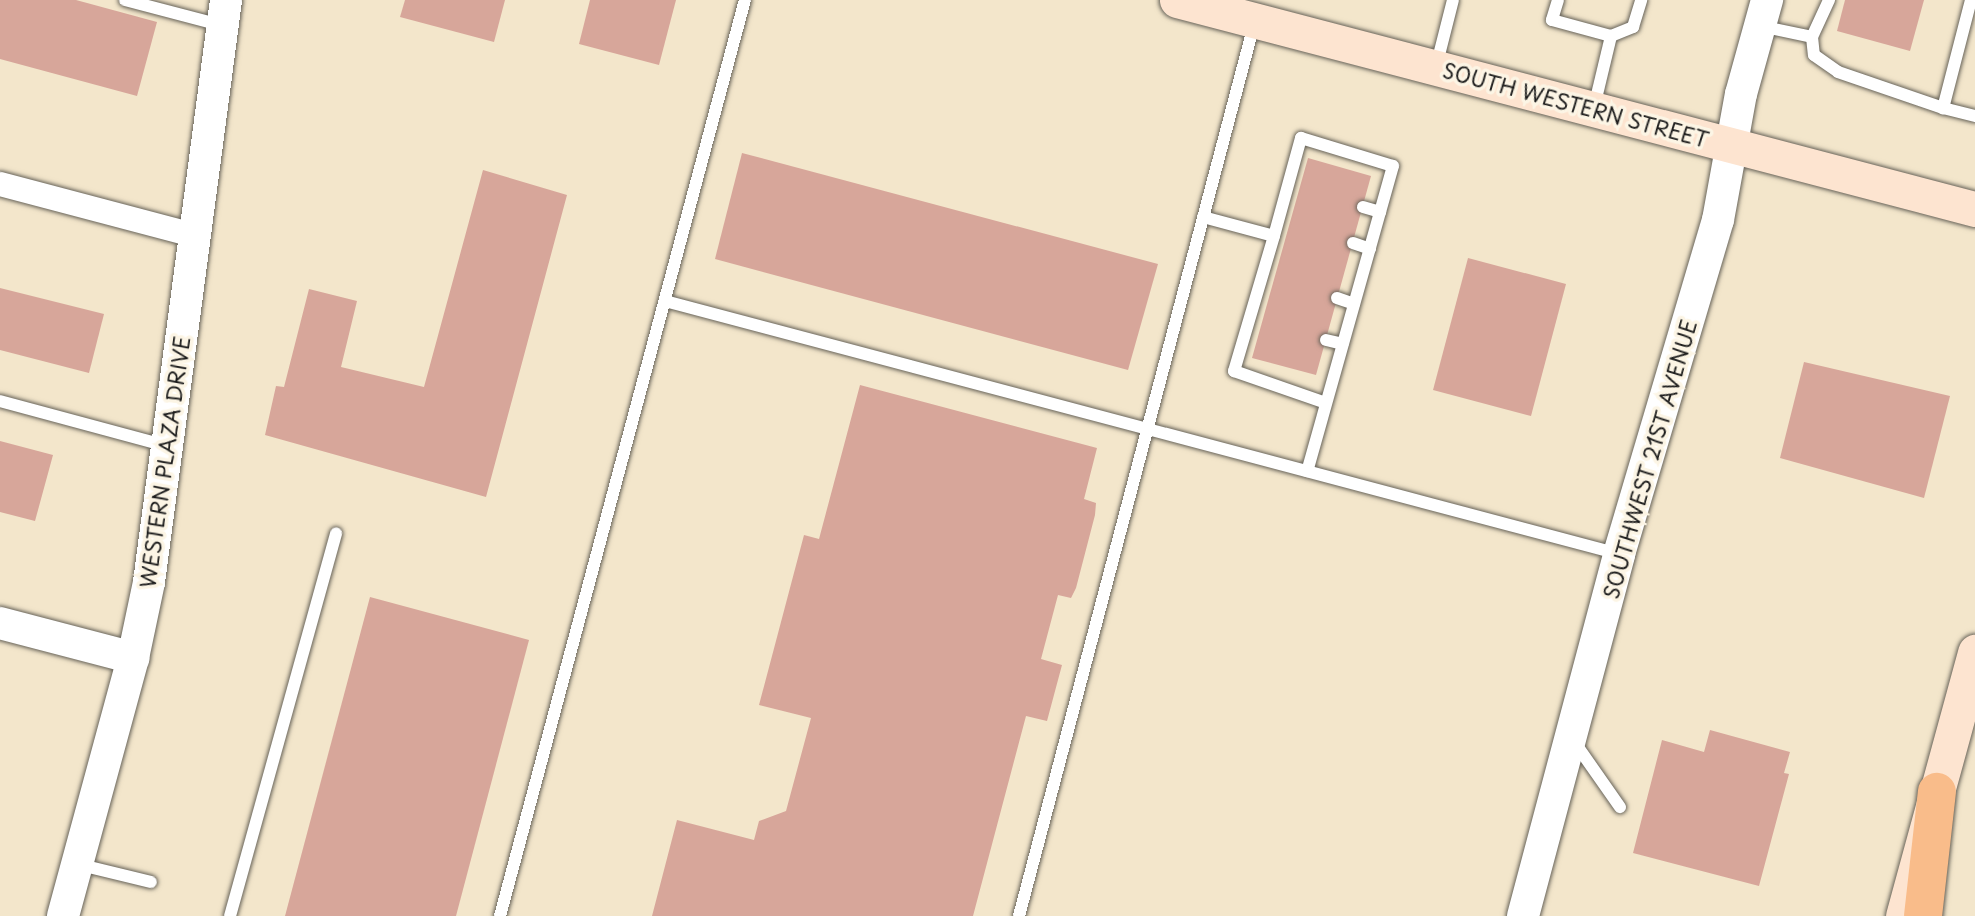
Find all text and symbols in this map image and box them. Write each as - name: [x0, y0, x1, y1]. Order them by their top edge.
- street label: SOUTH WESTERN STREET: [1439, 56, 1713, 152]
- street label: SOUTHWEST 21ST AVENUE: [1597, 317, 1701, 601]
- street label: WESTERN PLAZA DRIVE: [134, 334, 194, 590]

